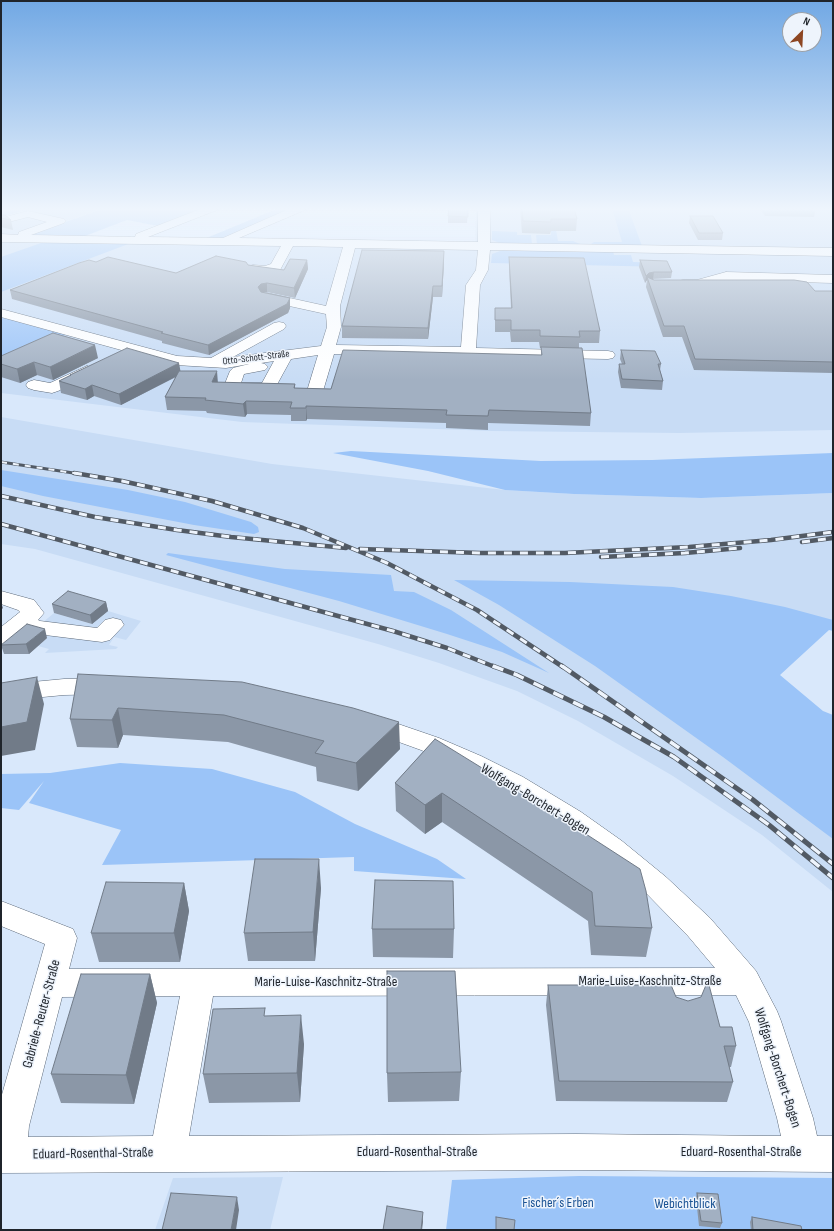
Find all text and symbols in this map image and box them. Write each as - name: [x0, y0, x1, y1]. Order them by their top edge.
- north arrow: [782, 12, 822, 52]
- text: N: [801, 14, 812, 29]
- street label: Otto-Schott-Straße: [222, 348, 290, 368]
- street label: Wolfgang-Borchert-Bogen: [477, 761, 593, 839]
- street label: Gabriele-Reuter-Straße: [19, 958, 65, 1070]
- street label: Marie-Luise-Kaschnitz-Straße: [579, 973, 721, 989]
- street label: Marie-Luise-Kaschnitz-Straße: [255, 974, 397, 990]
- street label: Wolfgang-Borchert-Bogen: [750, 1006, 804, 1130]
- street label: Eduard-Rosenthal-Straße: [357, 1144, 477, 1160]
- street label: Eduard-Rosenthal-Straße: [681, 1144, 801, 1160]
- street label: Eduard-Rosenthal-Straße: [33, 1145, 153, 1163]
- park label: Fischer´s Erben: [522, 1195, 594, 1211]
- park label: Webichtblick: [654, 1196, 716, 1212]

